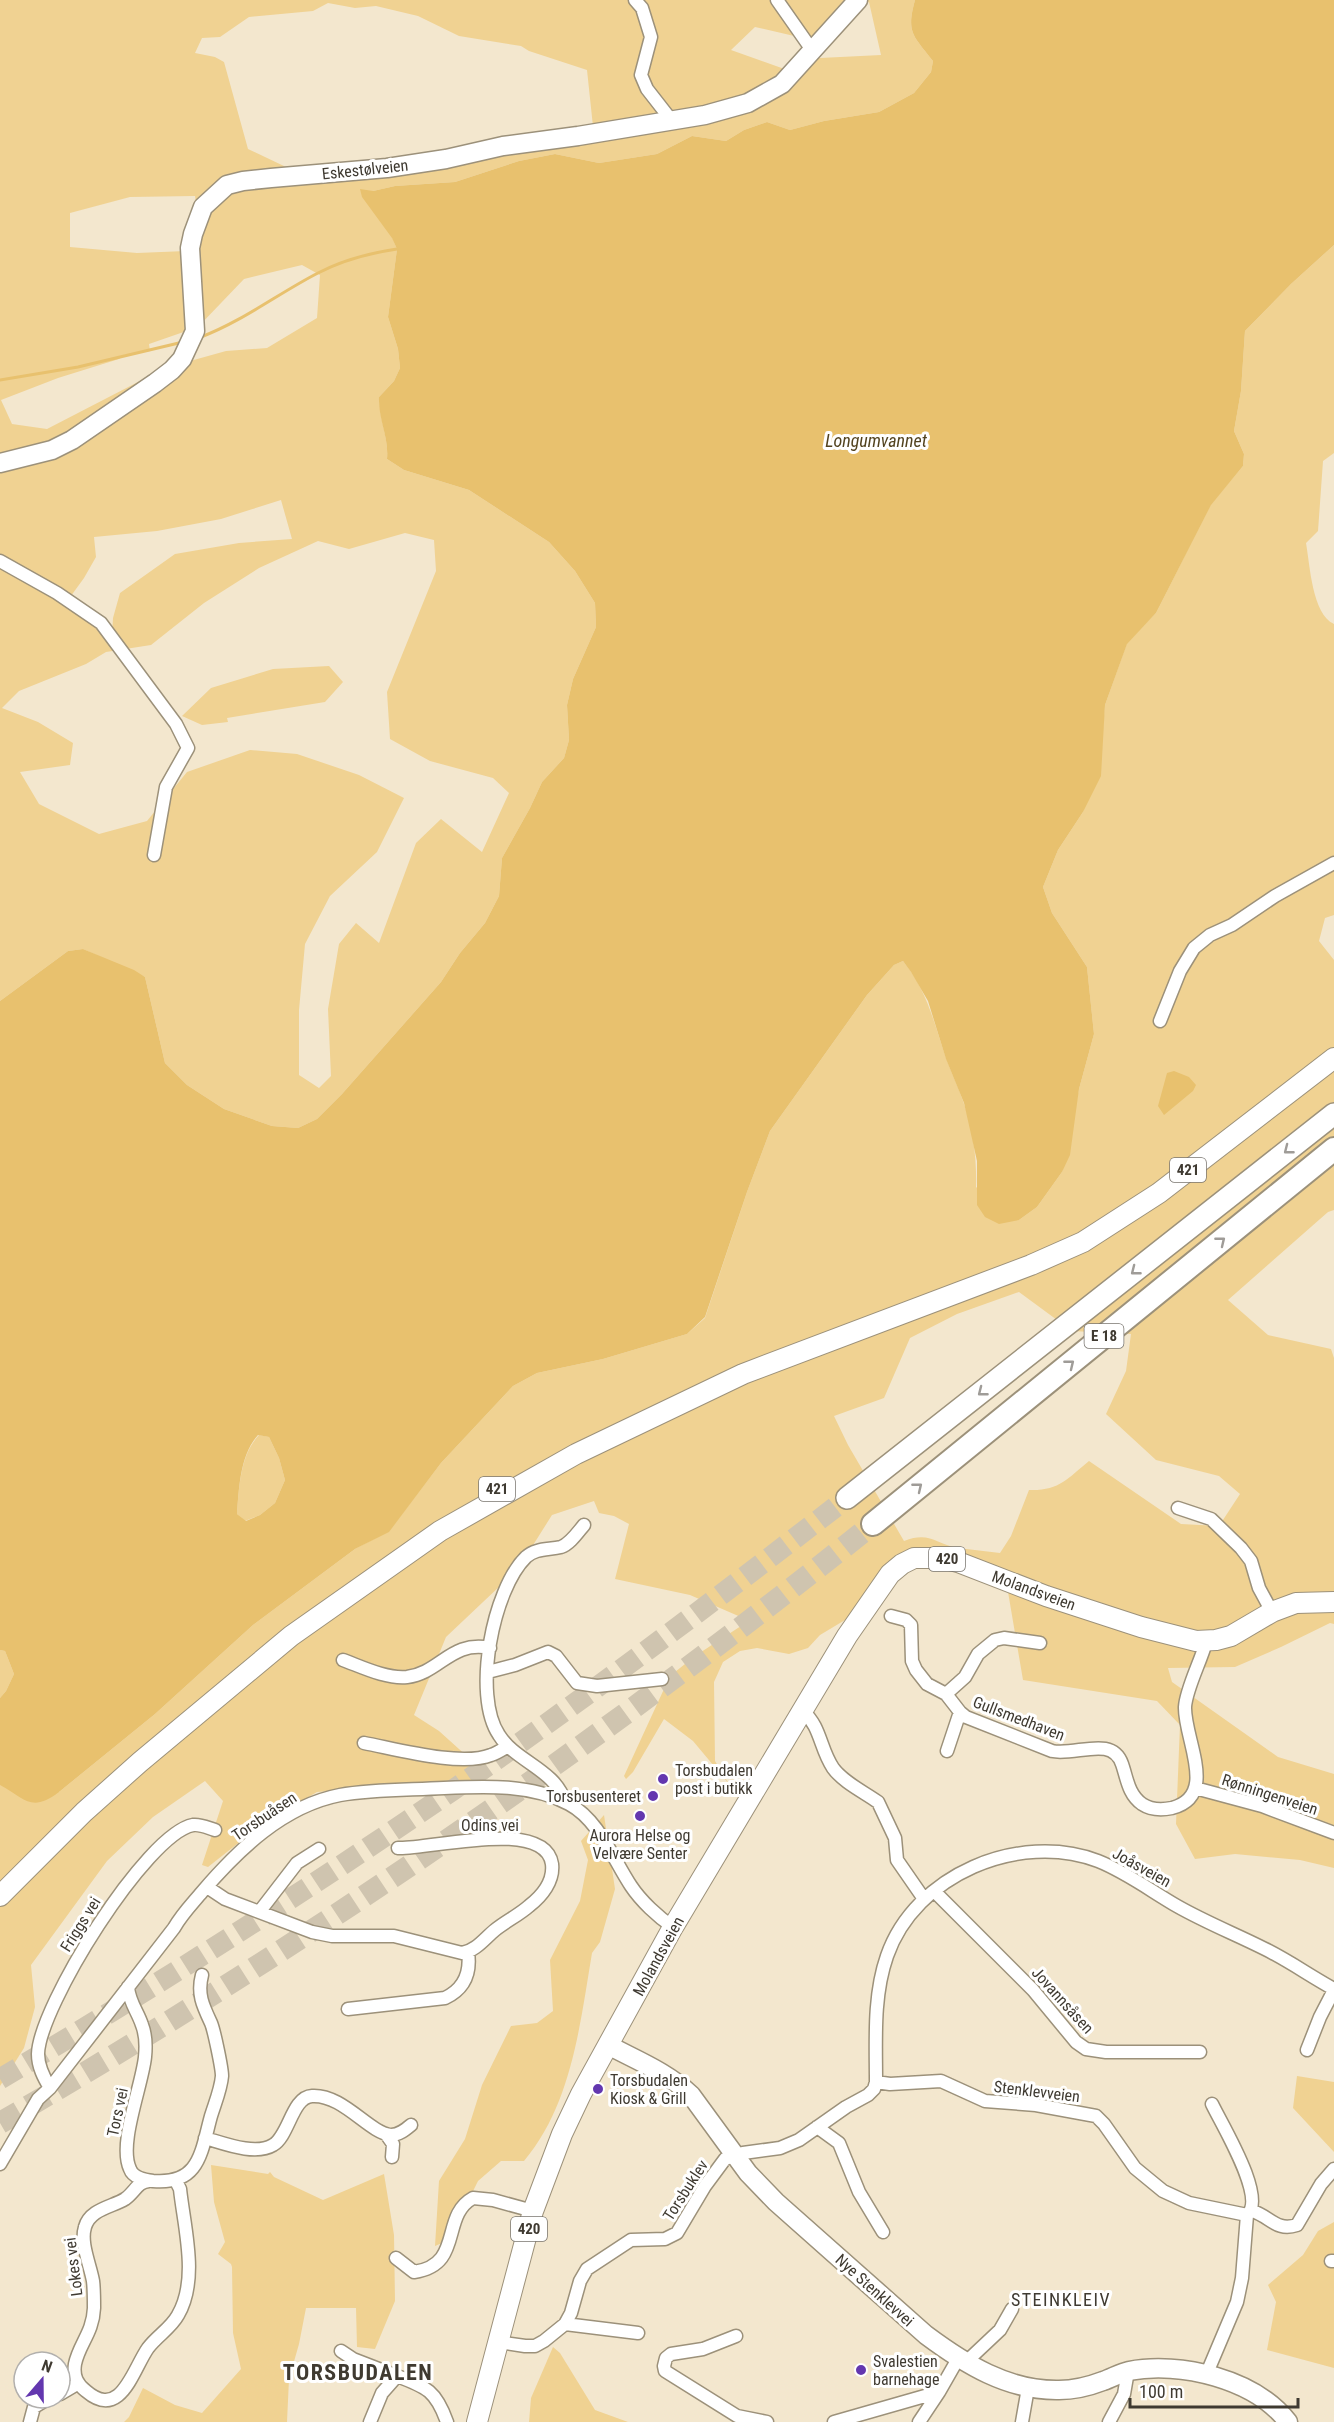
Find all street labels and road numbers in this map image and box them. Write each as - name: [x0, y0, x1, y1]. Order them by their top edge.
- street label: Eskestølveien: [321, 156, 409, 183]
- road number: 421: [1170, 1158, 1206, 1182]
- road number: E 18: [1084, 1324, 1124, 1348]
- road number: 421: [479, 1477, 515, 1501]
- road number: 420: [929, 1547, 965, 1571]
- street label: Molandsveien: [989, 1567, 1078, 1614]
- street label: Gullsmedhaven: [970, 1692, 1067, 1745]
- street label: Rønningenveien: [1219, 1770, 1320, 1819]
- street label: Torsbuåsen: [228, 1788, 300, 1845]
- street label: Odins vei: [461, 1816, 519, 1835]
- street label: Joåsveien: [1109, 1844, 1174, 1891]
- street label: Friggs vei: [56, 1893, 105, 1955]
- street label: Molandsveien: [629, 1913, 688, 1999]
- street label: Jovannsåsen: [1028, 1963, 1097, 2038]
- street label: Stenklevveien: [993, 2077, 1081, 2106]
- street label: Tors vei: [103, 2086, 132, 2138]
- street label: Torsbuklev: [659, 2156, 712, 2224]
- road number: 420: [511, 2217, 547, 2241]
- street label: Lokes vei: [60, 2236, 87, 2297]
- street label: Nye Stenklevvei: [832, 2250, 918, 2331]

